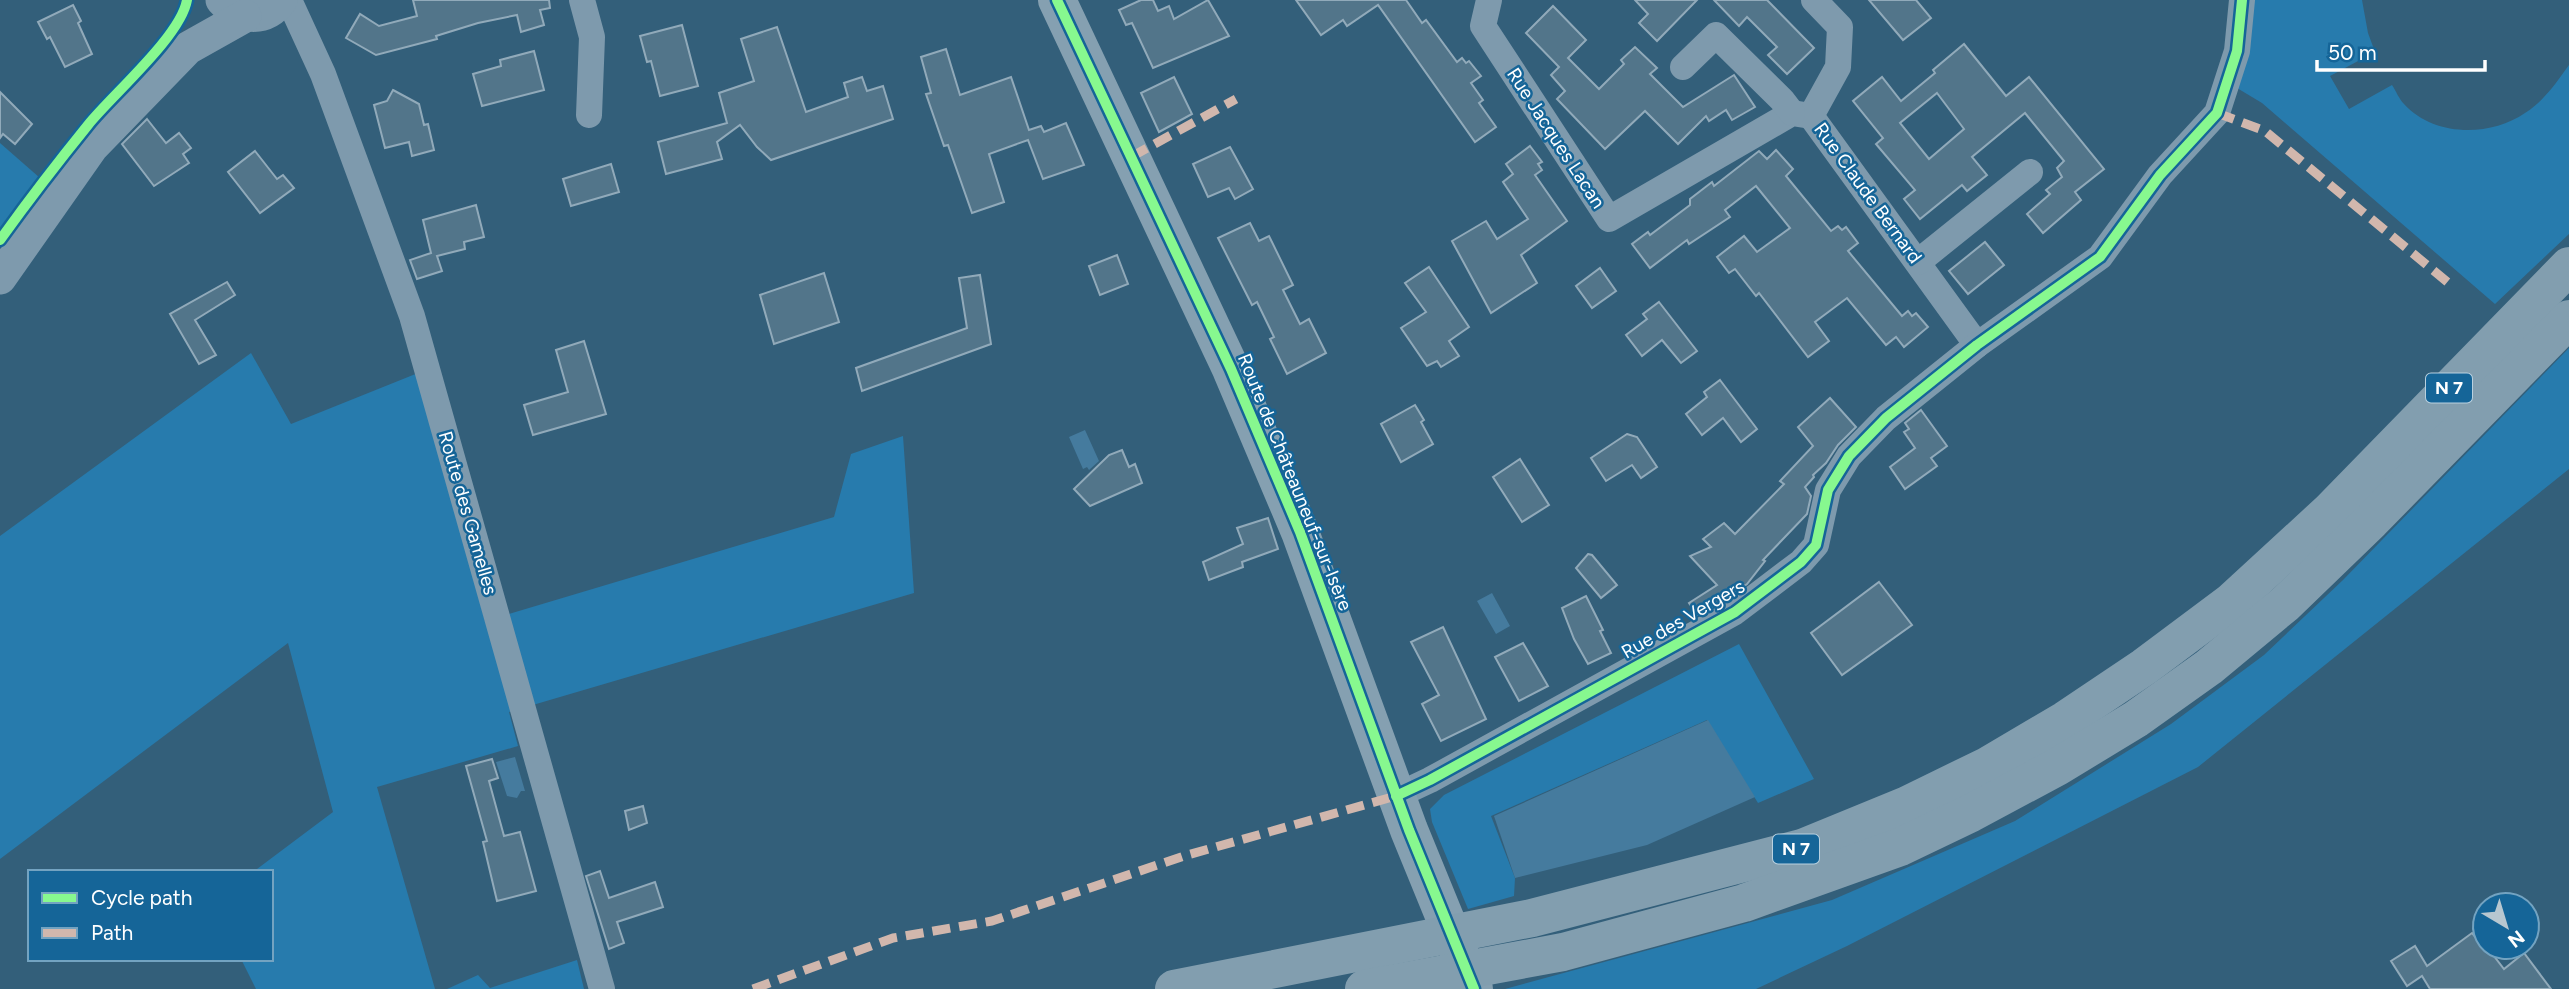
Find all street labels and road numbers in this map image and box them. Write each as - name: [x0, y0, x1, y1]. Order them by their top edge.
- street label: Rue Jacques Lacan: [1502, 63, 1610, 213]
- street label: Rue Claude Bernard: [1809, 118, 1927, 268]
- street label: Route de Châteauneuf-sur-Isère: [1233, 350, 1357, 614]
- road number: N 7: [2426, 374, 2472, 402]
- street label: Route des Gamelles: [434, 429, 502, 598]
- street label: Rue des Vergers: [1617, 574, 1749, 664]
- road number: N 7: [1773, 834, 1819, 864]

